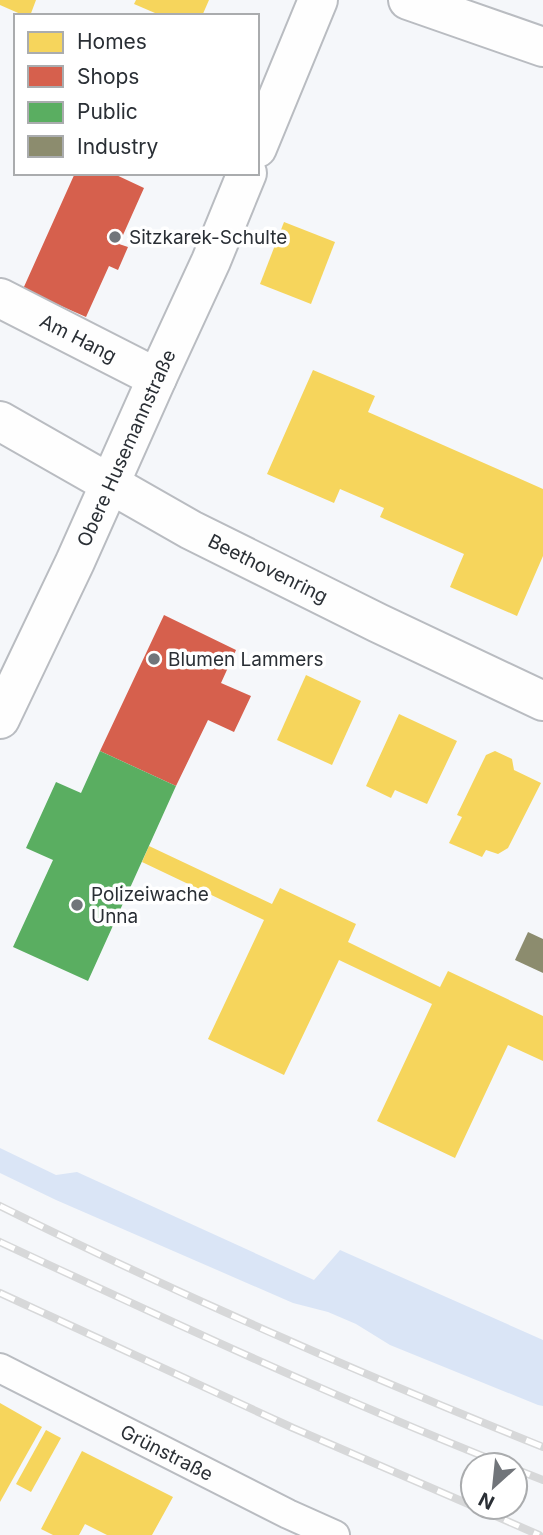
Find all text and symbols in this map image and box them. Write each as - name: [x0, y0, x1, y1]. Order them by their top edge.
- legend: [14, 14, 259, 175]
- text: Homes: [77, 29, 147, 54]
- text: Shops: [77, 64, 139, 89]
- text: Public: [77, 99, 138, 124]
- text: Industry: [77, 134, 159, 159]
- place label: Sitzkarek-Schulte: [129, 226, 287, 249]
- marker: Sitzkarek-Schulte: [107, 229, 123, 245]
- street label: Am Hang: [36, 309, 121, 367]
- street label: Obere Husemannstraße: [72, 346, 180, 550]
- street label: Beethovenring: [204, 529, 332, 608]
- place label: Blumen Lammers: [168, 648, 324, 671]
- marker: Blumen Lammers: [146, 651, 162, 667]
- place label: Polizeiwache Unna: [91, 883, 209, 928]
- marker: Polizeiwache Unna: [69, 897, 85, 913]
- street label: Grünstraße: [117, 1420, 217, 1486]
- north arrow: [459, 1451, 529, 1521]
- text: N: [475, 1487, 498, 1514]

